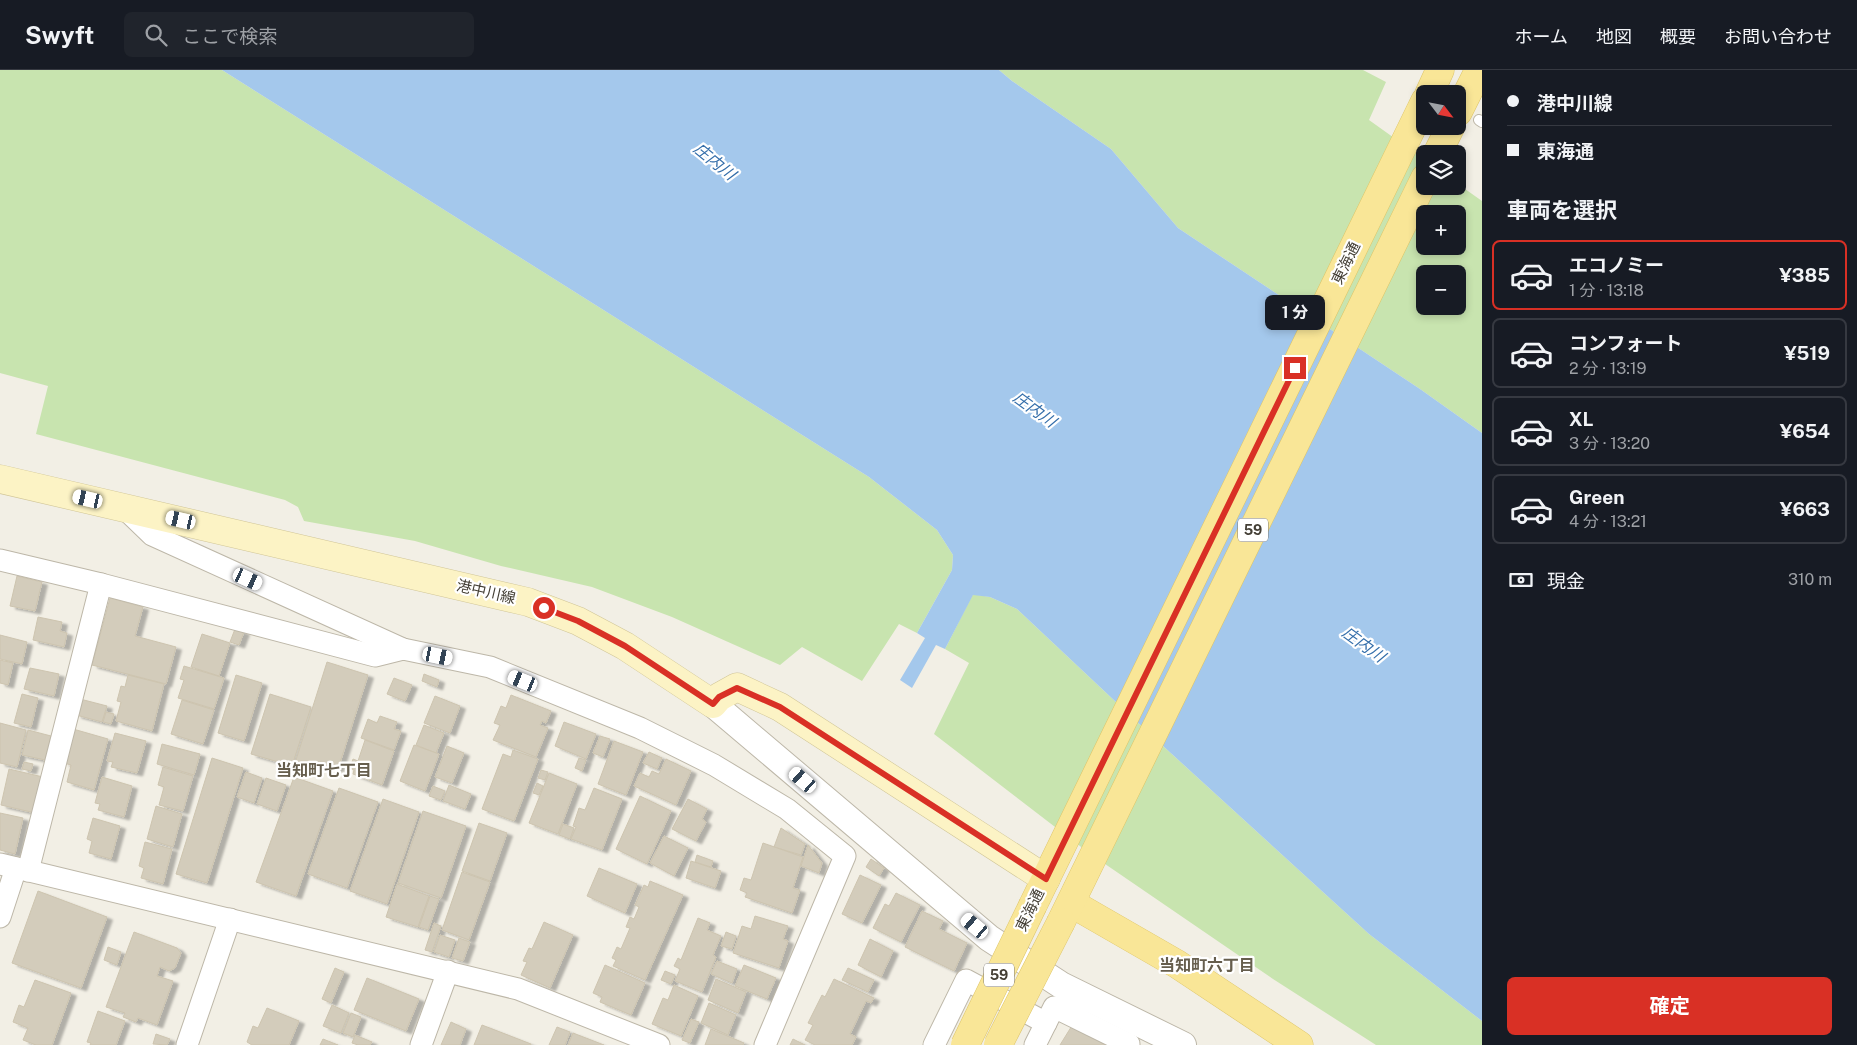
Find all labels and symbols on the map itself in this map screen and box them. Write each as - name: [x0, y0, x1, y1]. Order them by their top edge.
- north arrow: [1416, 85, 1466, 135]
- water label: 庄内川: [690, 139, 741, 185]
- street label: 東海通: [1328, 239, 1363, 287]
- callout: 1 分: [1265, 296, 1325, 330]
- route end: [1284, 357, 1306, 379]
- water label: 庄内川: [1010, 388, 1061, 432]
- car: [71, 488, 104, 510]
- car: [164, 509, 197, 531]
- road number: 59: [1238, 518, 1268, 542]
- car: [231, 566, 264, 592]
- street label: 港中川線: [455, 576, 517, 607]
- route start: [533, 597, 555, 619]
- water label: 庄内川: [1339, 623, 1390, 667]
- car: [421, 646, 454, 666]
- car: [506, 668, 539, 694]
- district label: 当知町七丁目: [276, 761, 372, 780]
- car: [786, 764, 819, 796]
- street label: 東海通: [1012, 886, 1047, 934]
- car: [958, 911, 991, 941]
- district label: 当知町六丁目: [1159, 956, 1255, 975]
- road number: 59: [984, 964, 1014, 986]

